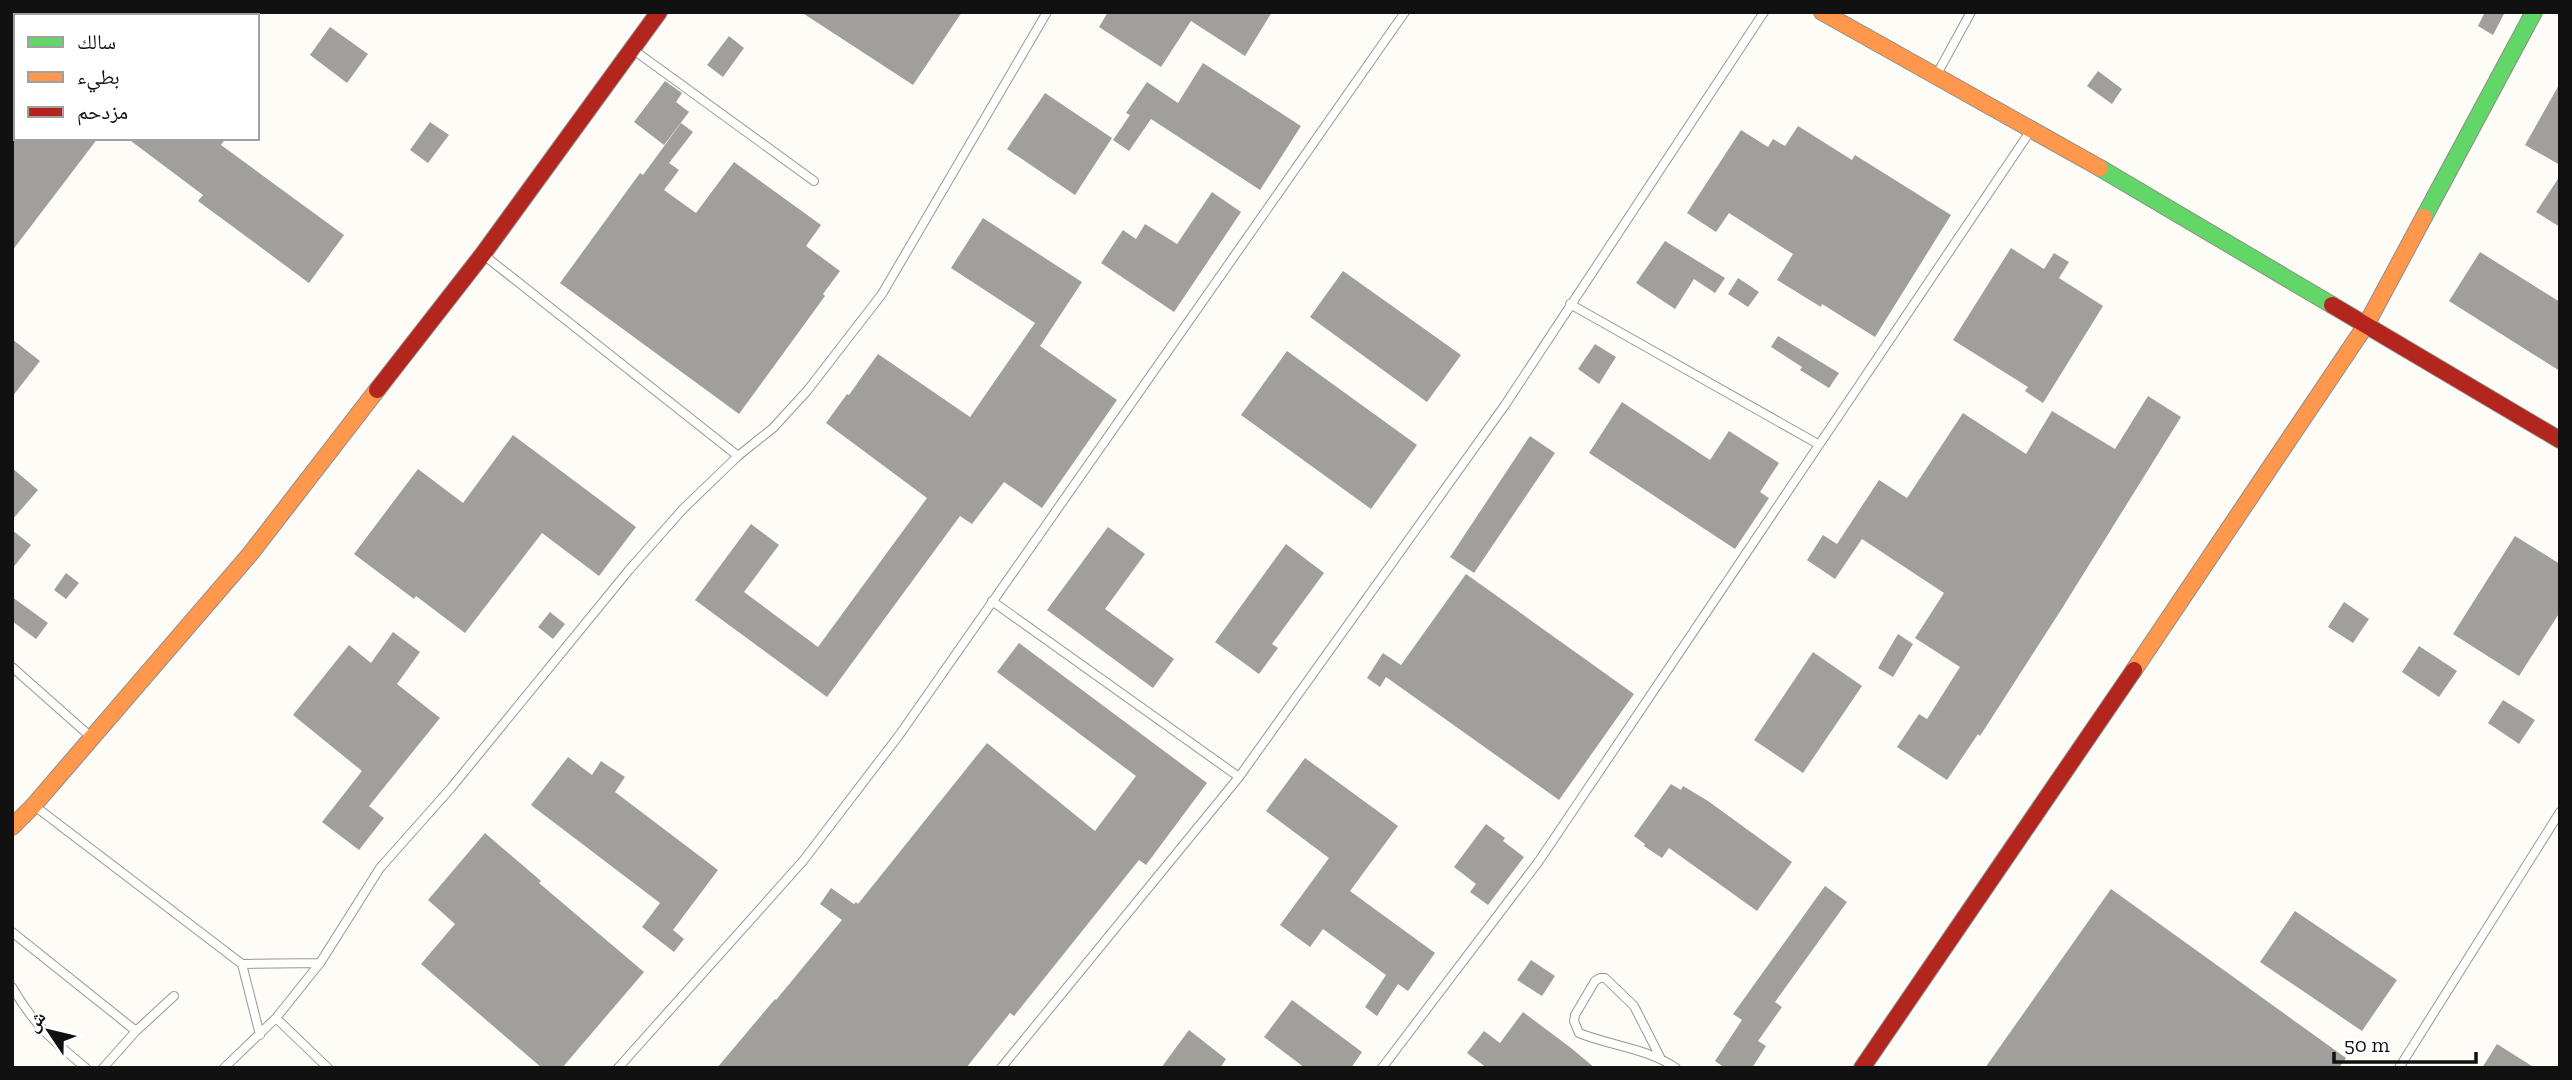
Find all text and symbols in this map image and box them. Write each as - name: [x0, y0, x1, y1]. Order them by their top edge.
- legend: [14, 14, 259, 140]
- text: سالك: [77, 29, 116, 54]
- text: بطيء: [77, 64, 120, 93]
- text: مزدحم: [77, 99, 128, 126]
- north arrow: [14, 996, 84, 1066]
- text: ش: [20, 1007, 51, 1036]
- scale bar: [2334, 1020, 2476, 1064]
- text: 50 m: [2344, 1032, 2390, 1057]

